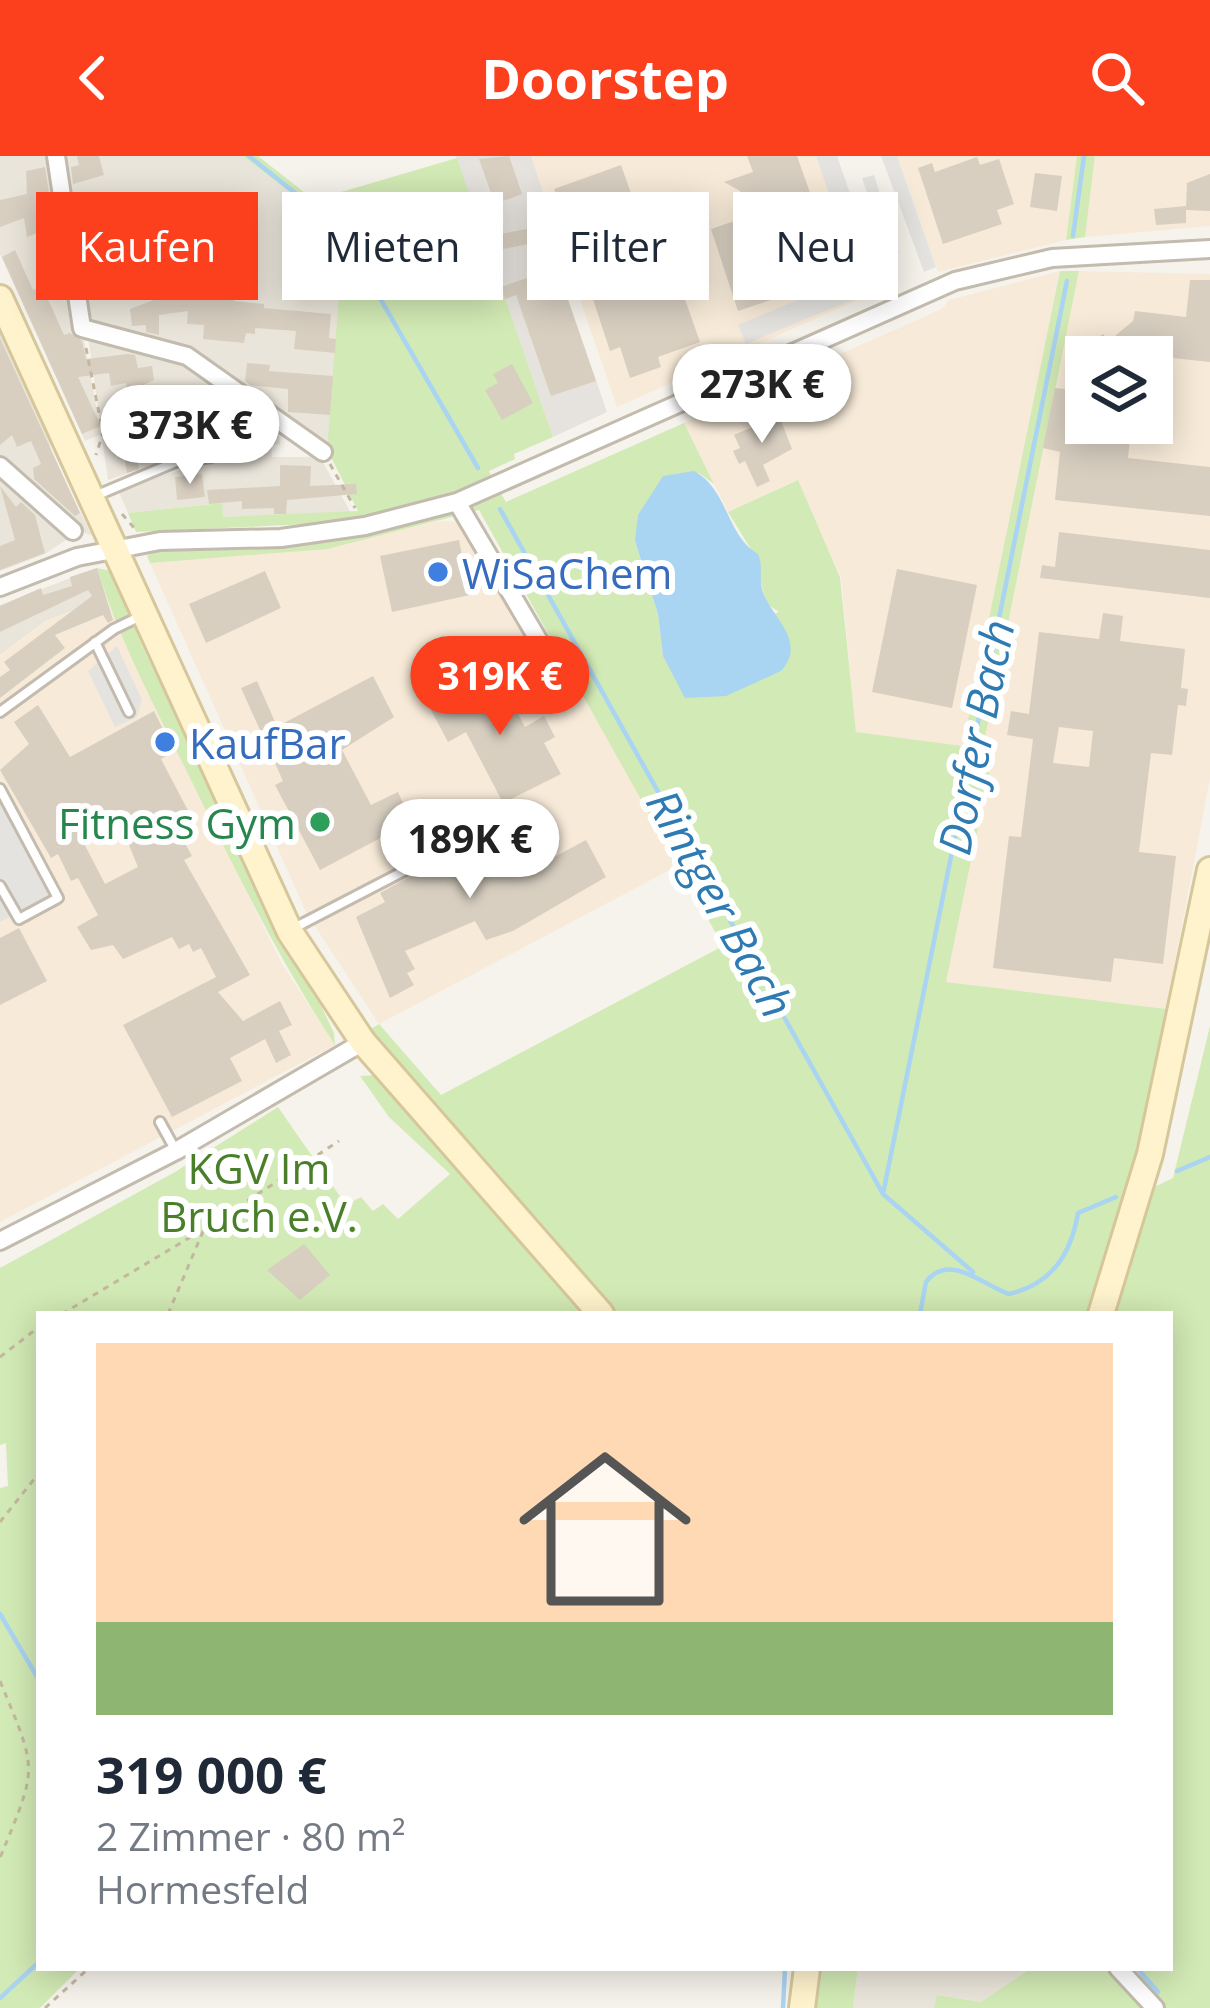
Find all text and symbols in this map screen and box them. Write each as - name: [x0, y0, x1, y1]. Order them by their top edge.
- text: Doorstep: [481, 41, 729, 115]
- icon: back: [60, 45, 126, 111]
- icon: search: [1084, 45, 1150, 111]
- chip: Kaufen: [36, 192, 258, 300]
- chip: Mieten: [282, 192, 503, 300]
- chip: Filter: [527, 192, 709, 300]
- chip: Neu: [733, 192, 898, 300]
- map controls: [1065, 336, 1173, 444]
- button: layers: [1065, 336, 1173, 444]
- pin: 273K €: [664, 344, 860, 446]
- text: 273K €: [699, 356, 825, 409]
- pin: 373K €: [92, 385, 288, 487]
- text: 373K €: [127, 397, 253, 450]
- place label: WiSaChem: [462, 544, 672, 601]
- marker: WiSaChem: [425, 559, 451, 585]
- water label: Dorfer Bach: [922, 614, 1028, 860]
- pin: 319K €: [402, 636, 598, 738]
- text: 319K €: [437, 648, 563, 701]
- place label: KaufBar: [189, 714, 346, 771]
- marker: KaufBar: [152, 729, 178, 755]
- water label: Rintger Bach: [633, 778, 809, 1028]
- place label: Fitness Gym: [58, 794, 296, 851]
- pin: 189K €: [372, 799, 568, 901]
- marker: Fitness Gym: [307, 809, 333, 835]
- text: 189K €: [407, 811, 533, 864]
- park label: KGV Im Bruch e.V.: [160, 1139, 358, 1244]
- icon: home: [497, 1421, 713, 1637]
- text: 319 000 €: [96, 1739, 327, 1809]
- text: 2 Zimmer · 80 m²: [96, 1809, 406, 1862]
- text: Hormesfeld: [96, 1862, 309, 1915]

